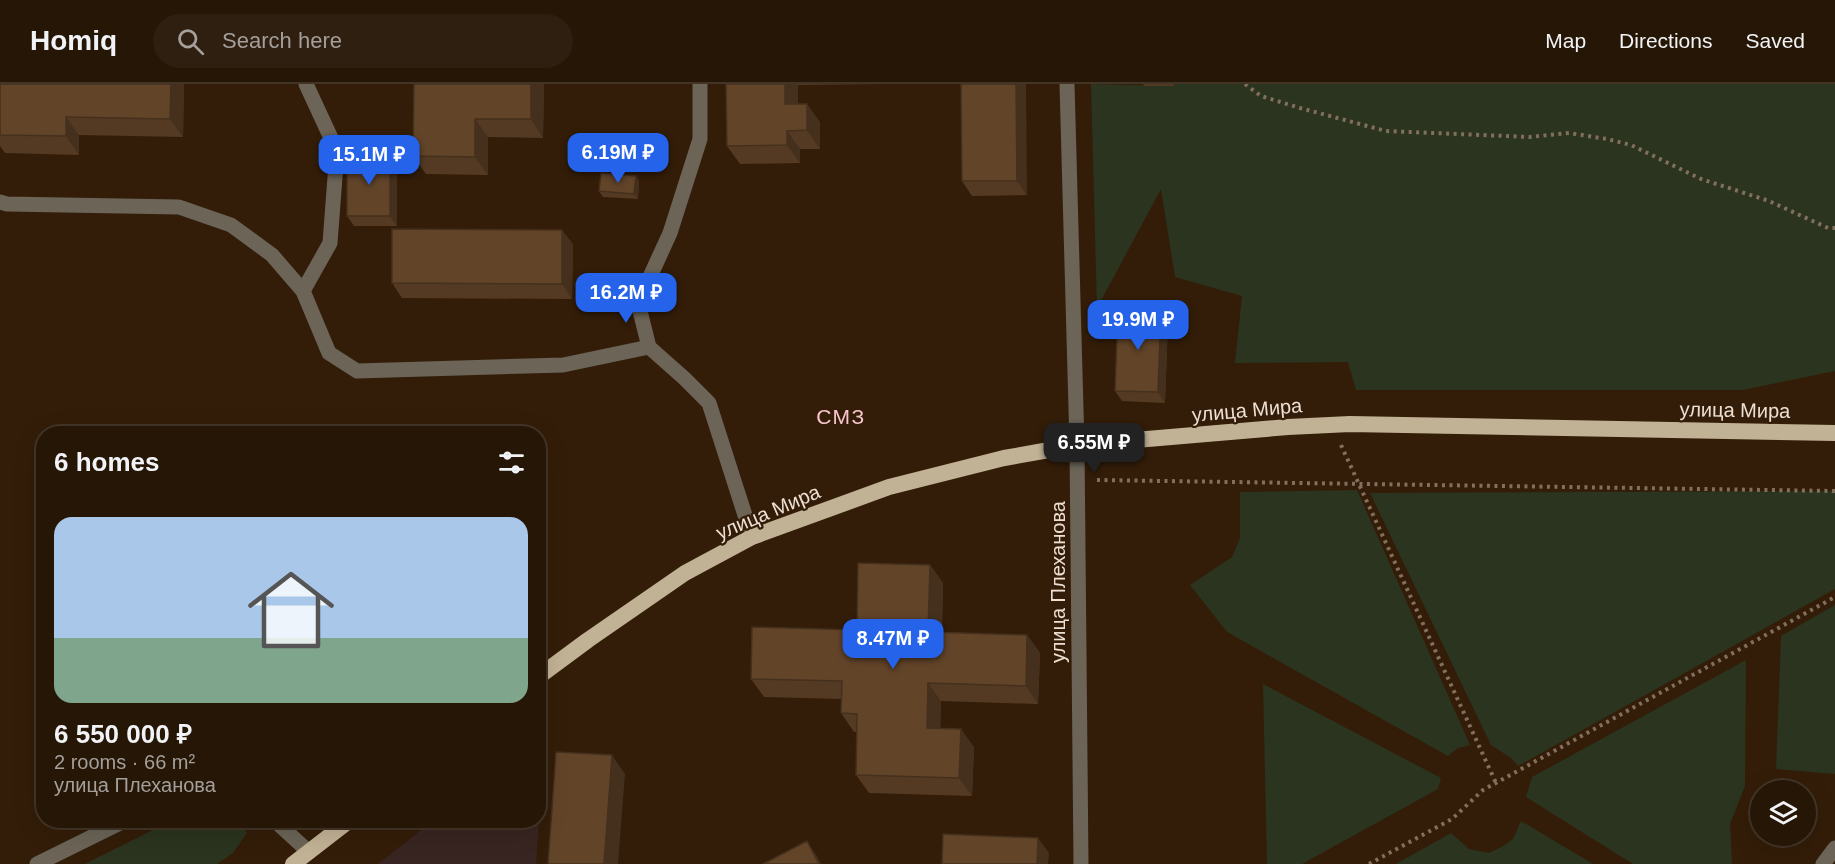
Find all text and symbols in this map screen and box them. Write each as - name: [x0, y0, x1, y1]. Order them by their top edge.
- search box: [153, 14, 573, 68]
- text: Homiq: [30, 25, 117, 56]
- icon: search: [174, 25, 207, 58]
- text: Search here: [222, 28, 342, 53]
- text: Map: [1545, 29, 1586, 52]
- text: Directions: [1619, 29, 1712, 52]
- text: Saved: [1745, 29, 1805, 52]
- pin: 6.19M ₽: [563, 133, 673, 184]
- pin: 15.1M ₽: [314, 135, 424, 186]
- text: 6.19M ₽: [582, 141, 654, 163]
- text: 15.1M ₽: [333, 143, 405, 165]
- pin: 16.2M ₽: [571, 273, 681, 324]
- text: 16.2M ₽: [590, 281, 662, 303]
- pin: 19.9M ₽: [1083, 300, 1193, 351]
- text: 19.9M ₽: [1102, 308, 1174, 330]
- street label: улица Мира: [1191, 394, 1304, 426]
- street label: улица Мира: [1680, 398, 1791, 422]
- district label: СМЗ: [816, 405, 866, 428]
- pin: 6.55M ₽: [1039, 423, 1149, 474]
- text: 6.55M ₽: [1058, 431, 1130, 453]
- icon: filters: [495, 446, 528, 479]
- text: 6 homes: [54, 447, 160, 477]
- street label: улица Мира: [713, 480, 824, 544]
- street label: улица Плеханова: [1047, 500, 1069, 663]
- icon: home: [237, 556, 345, 664]
- pin: 8.47M ₽: [838, 619, 948, 670]
- text: 8.47M ₽: [857, 627, 929, 649]
- text: 6 550 000 ₽: [54, 719, 192, 749]
- text: 2 rooms · 66 m²: [54, 751, 195, 773]
- text: улица Плеханова: [54, 774, 216, 796]
- map controls: [1750, 780, 1816, 846]
- button: layers: [1750, 780, 1816, 846]

